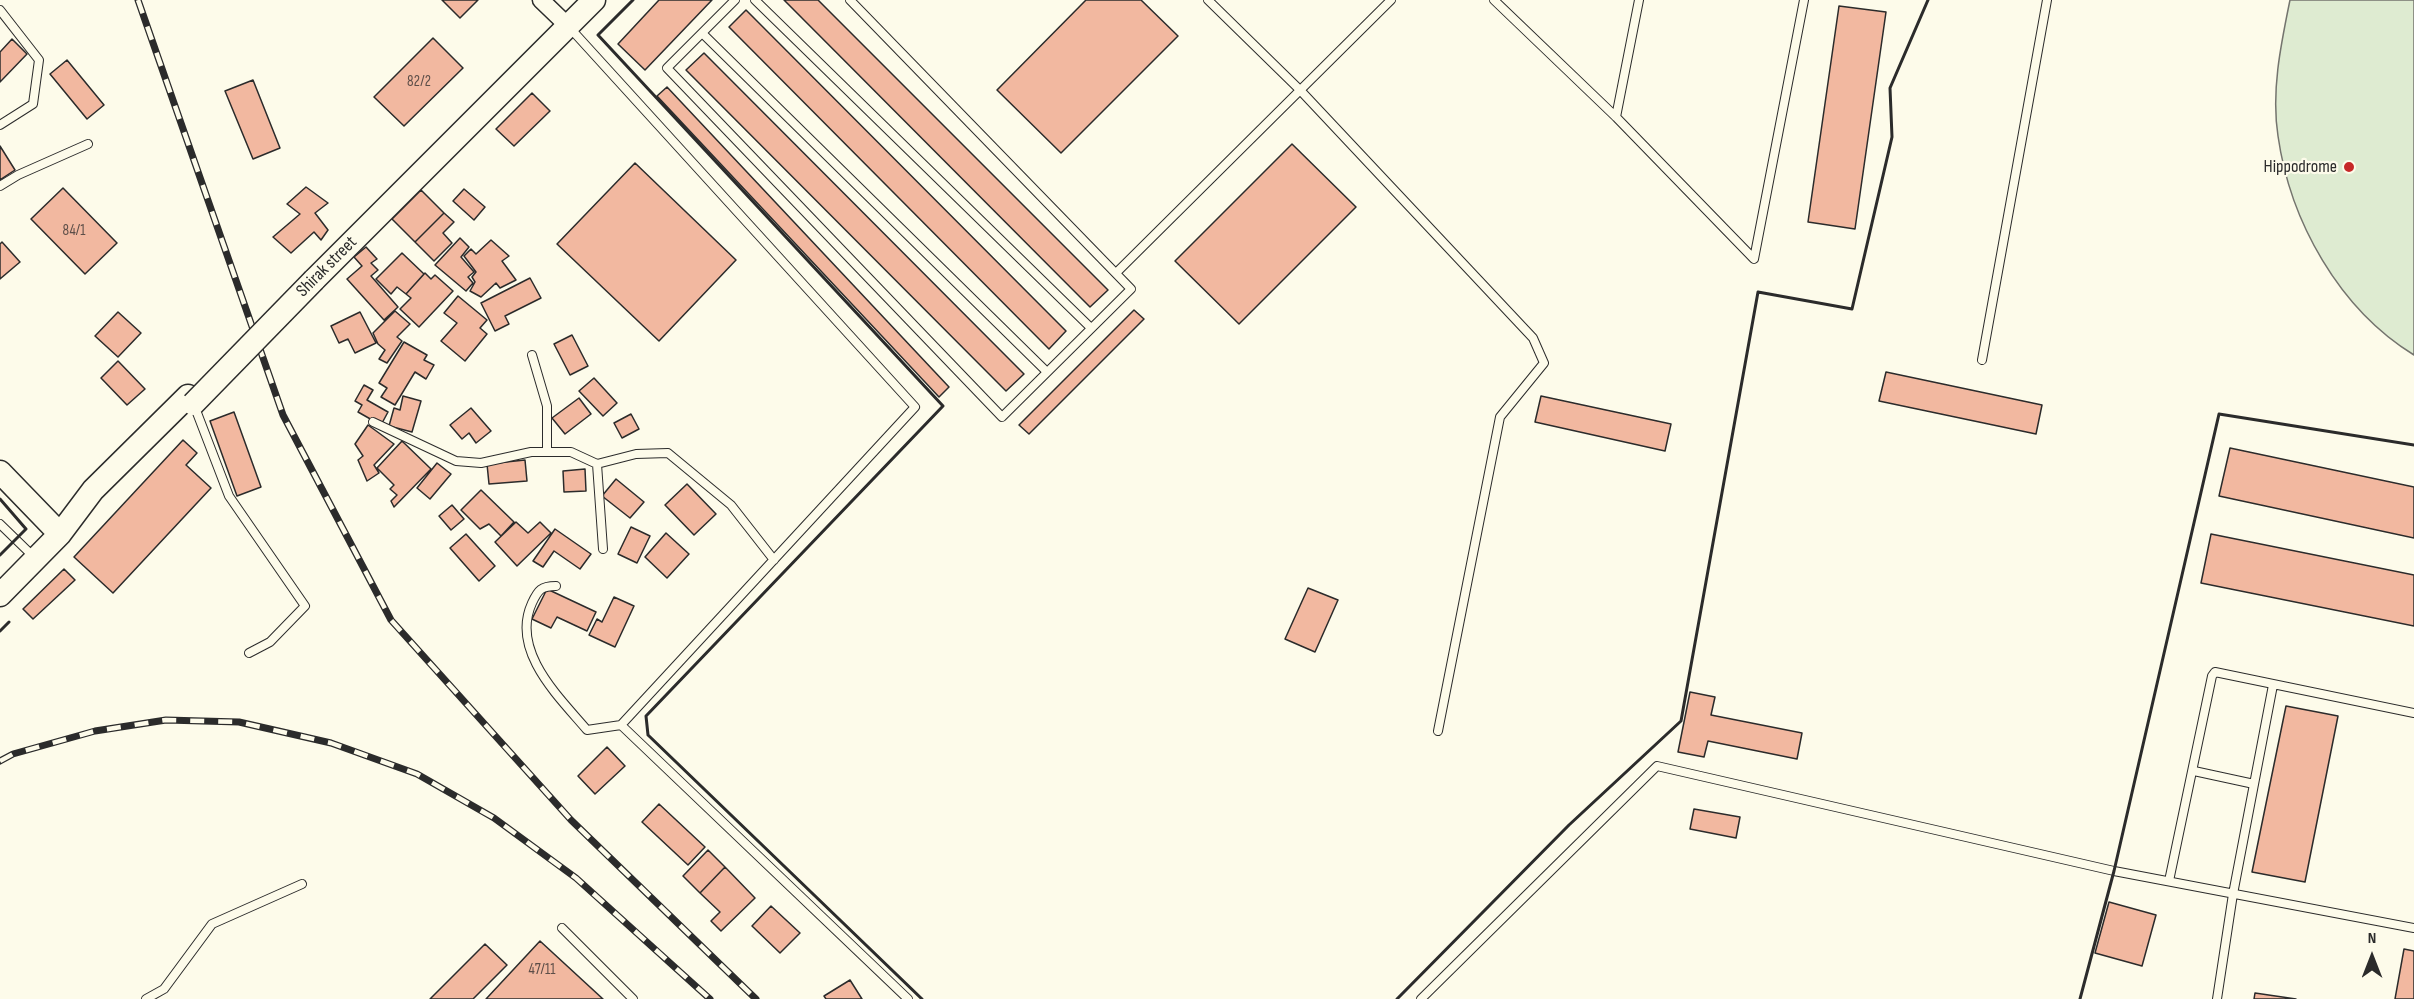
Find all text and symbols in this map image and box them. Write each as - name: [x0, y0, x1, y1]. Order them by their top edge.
- house number: 82/2: [407, 73, 431, 91]
- place label: Hippodrome: [2263, 156, 2337, 178]
- marker: Hippodrome: [2342, 160, 2356, 174]
- house number: 84/1: [63, 222, 85, 240]
- street label: Shirak street: [292, 232, 362, 302]
- north arrow: [2342, 927, 2402, 987]
- text: N: [2368, 929, 2376, 948]
- house number: 47/11: [529, 961, 555, 979]

